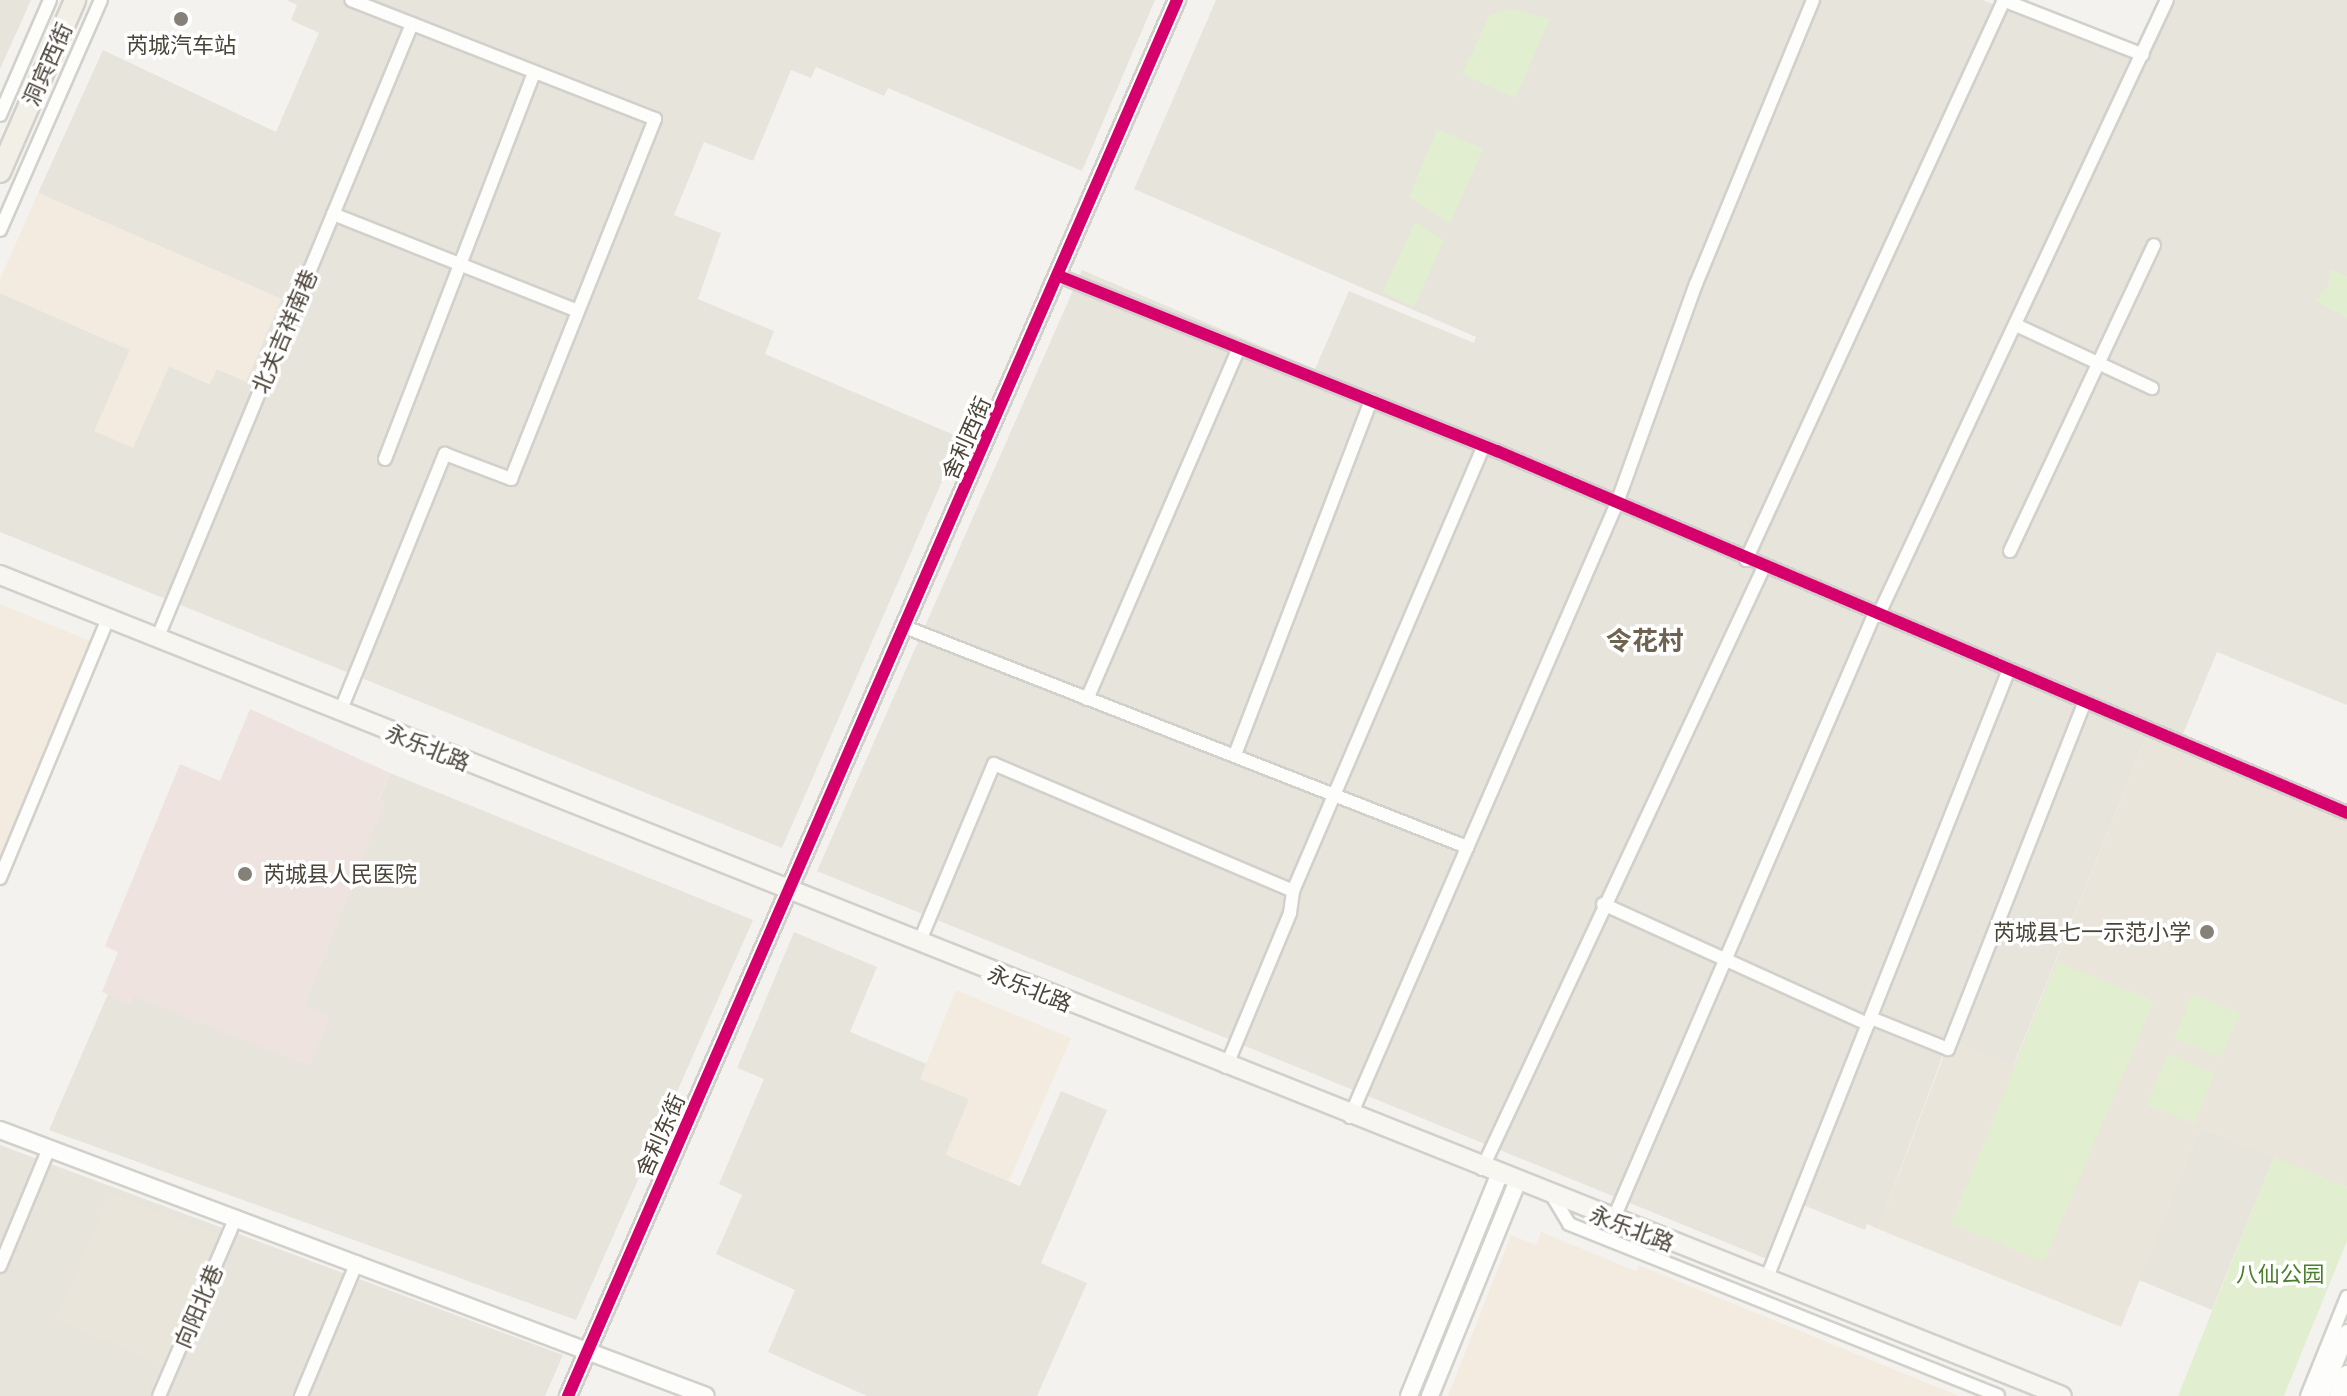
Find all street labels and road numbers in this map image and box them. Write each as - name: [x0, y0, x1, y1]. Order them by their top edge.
- street label: 洞宾西街: [17, 18, 77, 110]
- street label: 北关吉祥南巷: [246, 265, 322, 397]
- street label: 舍利西街: [936, 392, 996, 484]
- street label: 永乐北路: [382, 718, 474, 776]
- street label: 永乐北路: [984, 959, 1076, 1017]
- street label: 舍利东街: [630, 1089, 690, 1181]
- street label: 永乐北路: [1586, 1200, 1678, 1256]
- street label: 向阳北巷: [169, 1260, 227, 1352]

